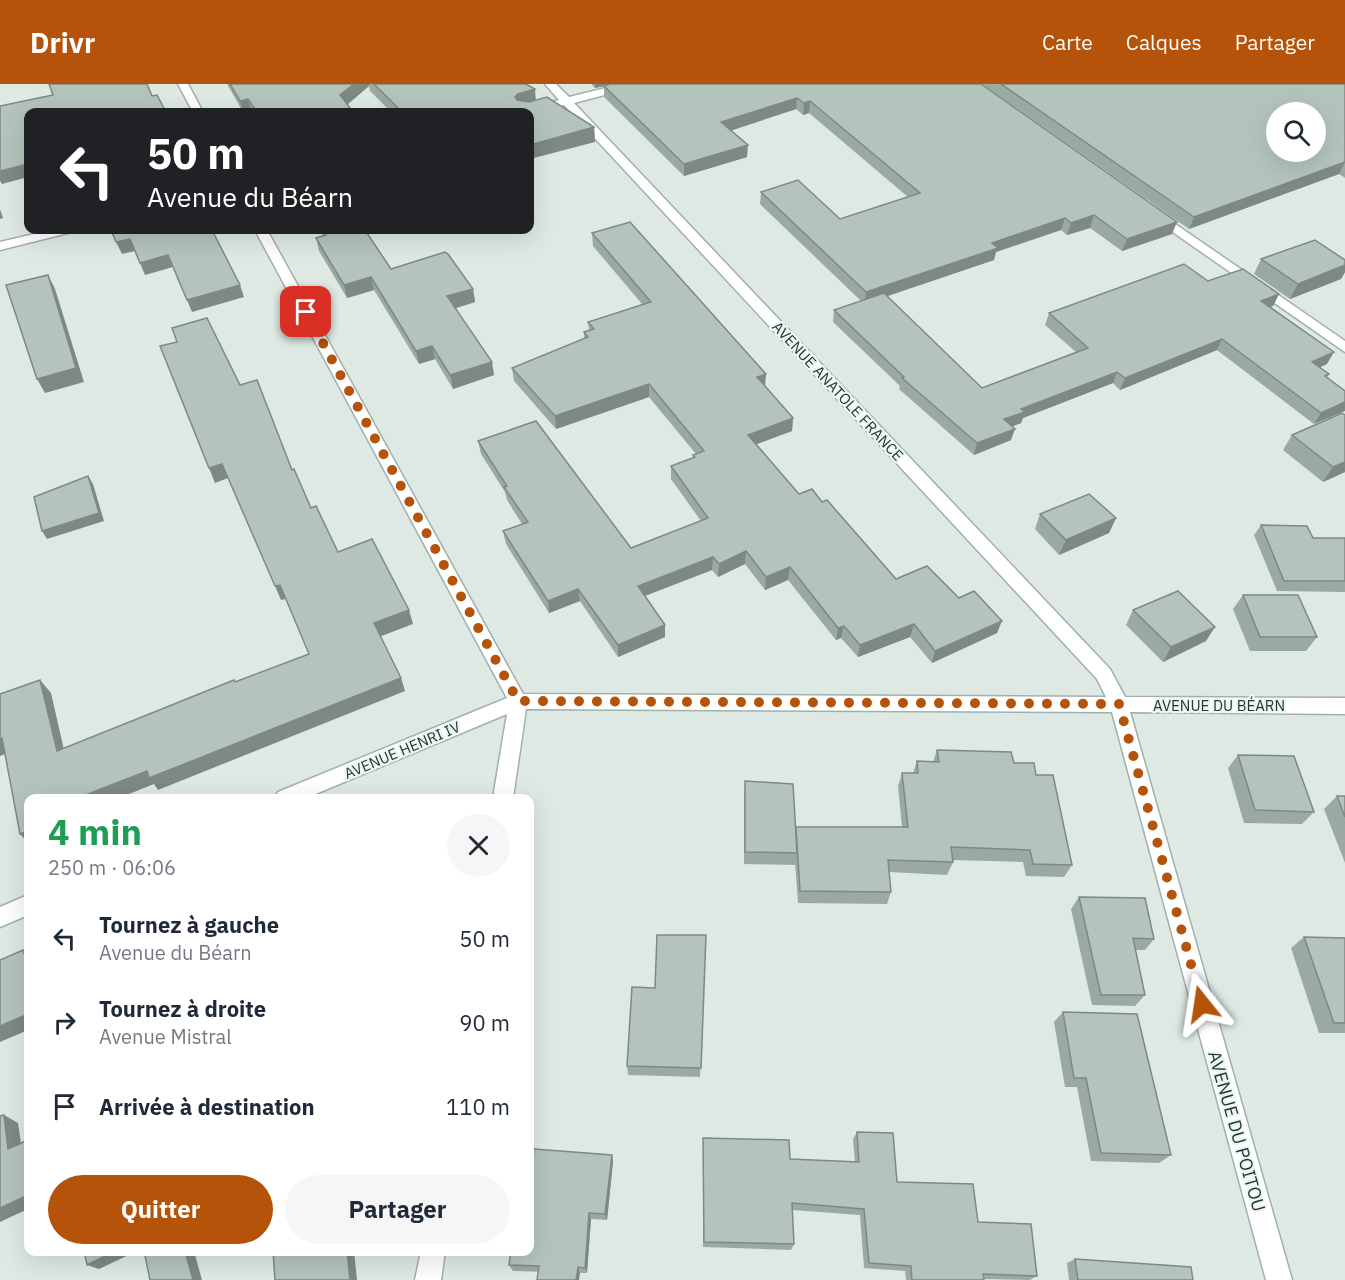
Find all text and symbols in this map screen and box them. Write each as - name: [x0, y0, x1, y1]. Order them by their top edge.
- text: Drivr: [30, 24, 95, 61]
- text: Carte: [1042, 28, 1093, 56]
- text: Calques: [1126, 28, 1202, 56]
- text: Partager: [1235, 28, 1315, 56]
- map controls: [1266, 102, 1326, 162]
- button: search: [1266, 102, 1326, 162]
- text: 50 m: [147, 126, 245, 181]
- icon: left: [48, 132, 126, 210]
- text: Avenue du Béarn: [147, 179, 353, 214]
- pin: [280, 286, 331, 337]
- icon: arrive: [289, 295, 322, 328]
- street label: AVENUE ANATOLE FRANCE: [768, 317, 908, 465]
- street label: AVENUE DU BÉARN: [1153, 696, 1285, 715]
- street label: AVENUE HENRI IV: [341, 717, 463, 783]
- text: 4 min: [48, 808, 142, 855]
- button: close: [447, 814, 510, 877]
- text: 250 m · 06:06: [48, 854, 176, 881]
- text: Tournez à gauche: [99, 910, 279, 939]
- icon: left: [48, 922, 81, 955]
- text: 50 m: [459, 924, 510, 953]
- text: Avenue du Béarn: [99, 939, 252, 966]
- position arrow: [1170, 972, 1234, 1036]
- text: Tournez à droite: [99, 994, 266, 1023]
- icon: right: [48, 1006, 81, 1039]
- text: 90 m: [459, 1008, 510, 1037]
- text: Avenue Mistral: [99, 1023, 232, 1050]
- street label: AVENUE DU POITOU: [1203, 1048, 1271, 1214]
- icon: arrive: [48, 1090, 81, 1123]
- text: Arrivée à destination: [99, 1092, 315, 1121]
- text: 110 m: [446, 1092, 510, 1121]
- button: Quitter: [48, 1175, 273, 1244]
- button: Partager: [285, 1175, 510, 1244]

